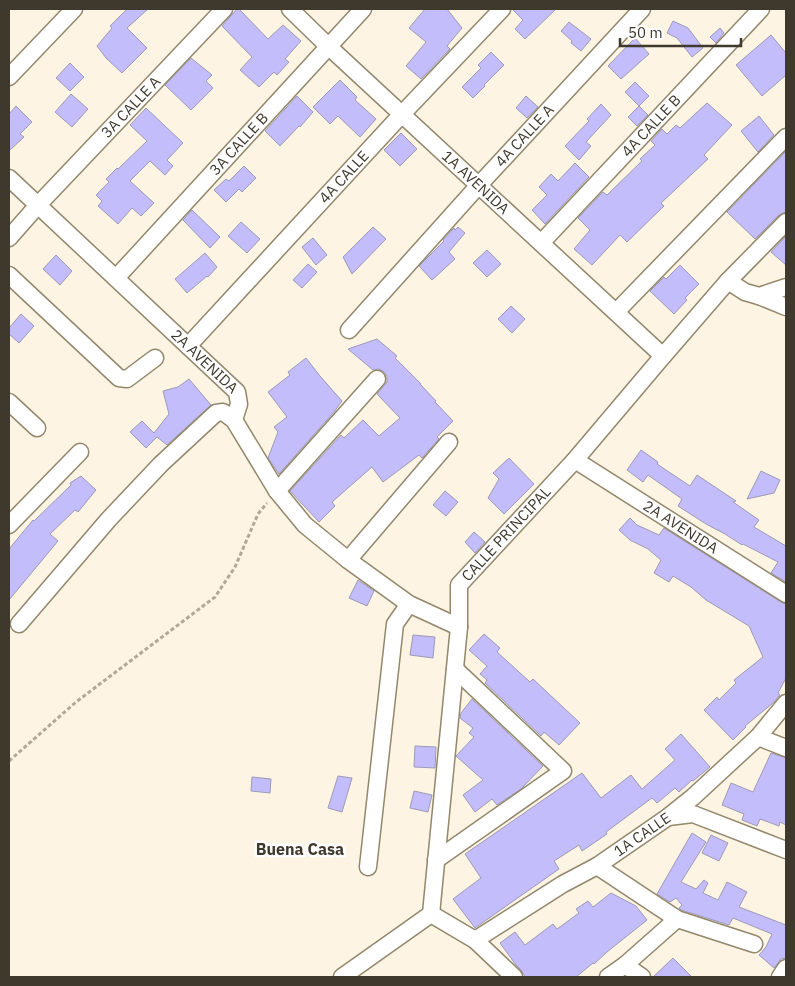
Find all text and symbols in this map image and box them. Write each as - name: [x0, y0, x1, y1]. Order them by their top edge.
- scale bar: [620, 15, 741, 47]
- text: 50 m: [628, 23, 663, 42]
- street label: 3A CALLE A: [97, 72, 165, 142]
- street label: 4A CALLE B: [617, 90, 685, 160]
- street label: 4A CALLE A: [491, 100, 558, 170]
- street label: 3A CALLE B: [205, 108, 272, 179]
- street label: 4A CALLE: [315, 146, 373, 207]
- street label: 1A AVENIDA: [438, 146, 514, 218]
- street label: 2A AVENIDA: [167, 325, 243, 397]
- street label: CALLE PRINCIPAL: [457, 482, 555, 585]
- street label: 2A AVENIDA: [640, 496, 722, 558]
- street label: 1A CALLE: [610, 808, 674, 860]
- district label: Buena Casa: [256, 839, 344, 859]

